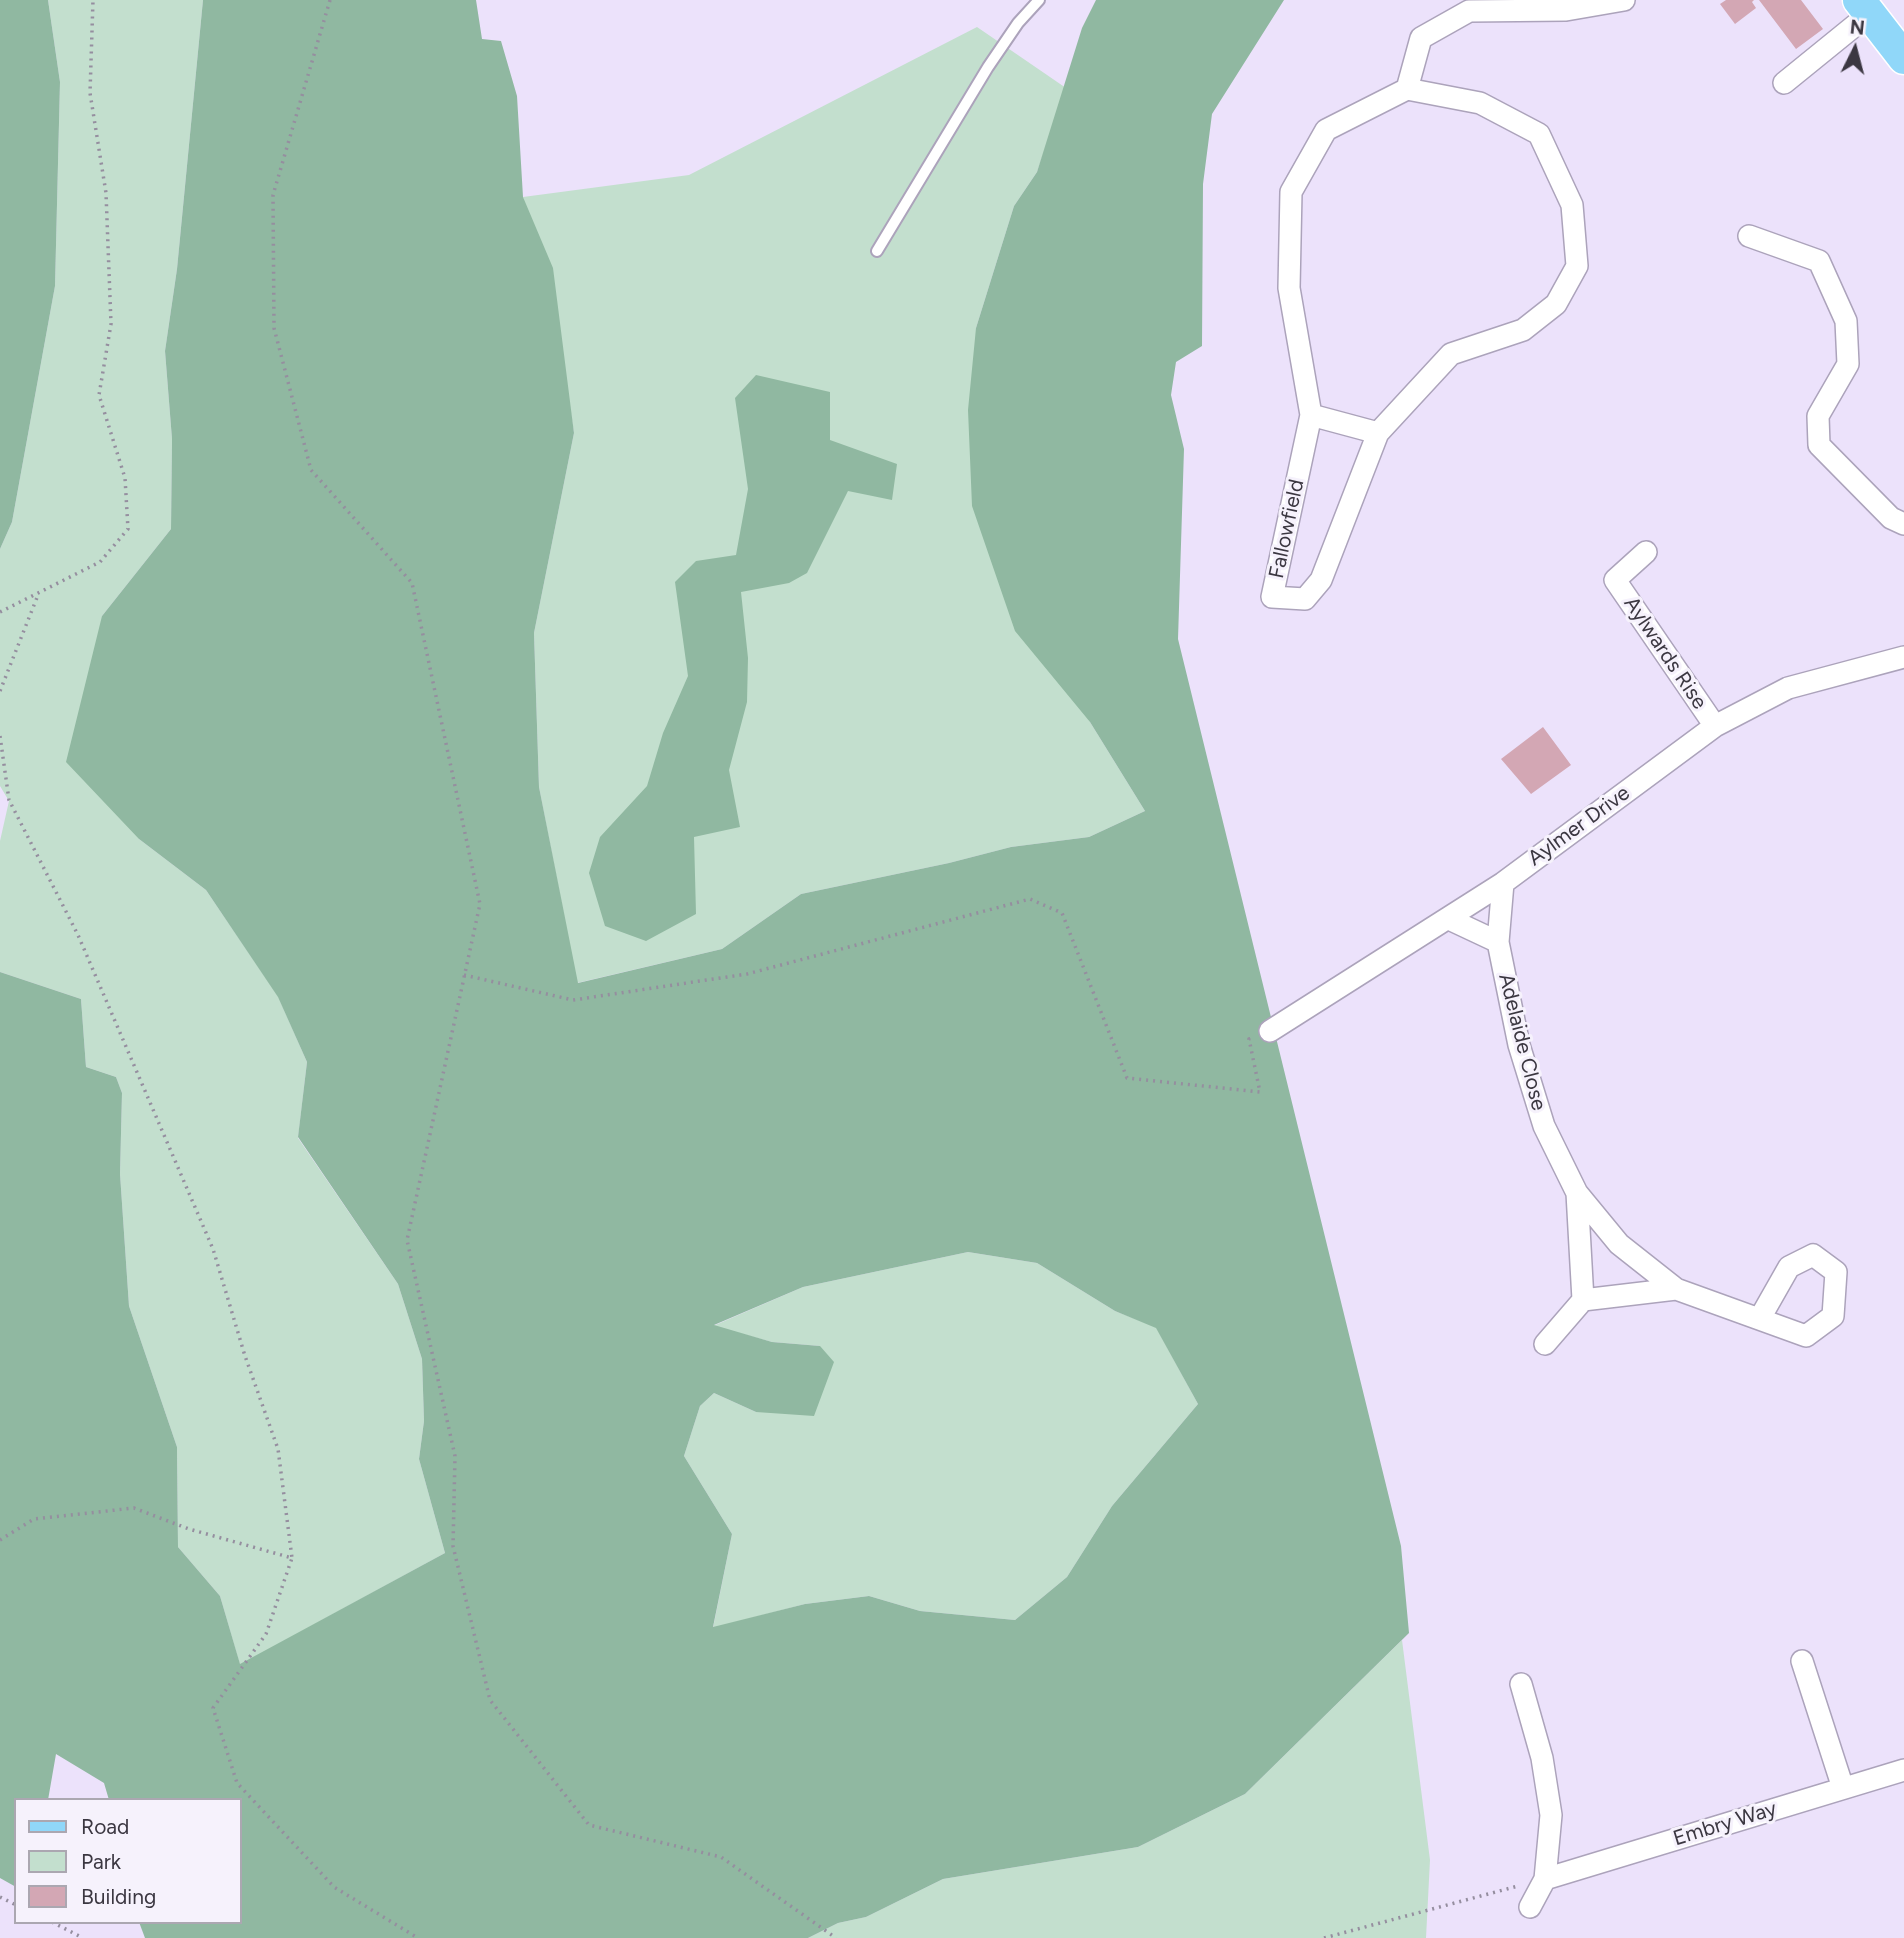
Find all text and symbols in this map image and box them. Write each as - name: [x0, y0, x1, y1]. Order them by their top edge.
- north arrow: [1820, 14, 1890, 84]
- text: N: [1849, 15, 1866, 40]
- street label: Fallowfield: [1264, 477, 1310, 581]
- street label: Aylwards Rise: [1618, 592, 1712, 714]
- street label: Aylmer Drive: [1523, 781, 1635, 871]
- street label: Adelaide Close: [1493, 971, 1551, 1113]
- street label: Embry Way: [1670, 1796, 1780, 1852]
- legend: [14, 1798, 242, 1924]
- text: Road: [81, 1814, 129, 1839]
- text: Park: [81, 1849, 121, 1874]
- text: Building: [81, 1884, 156, 1909]

